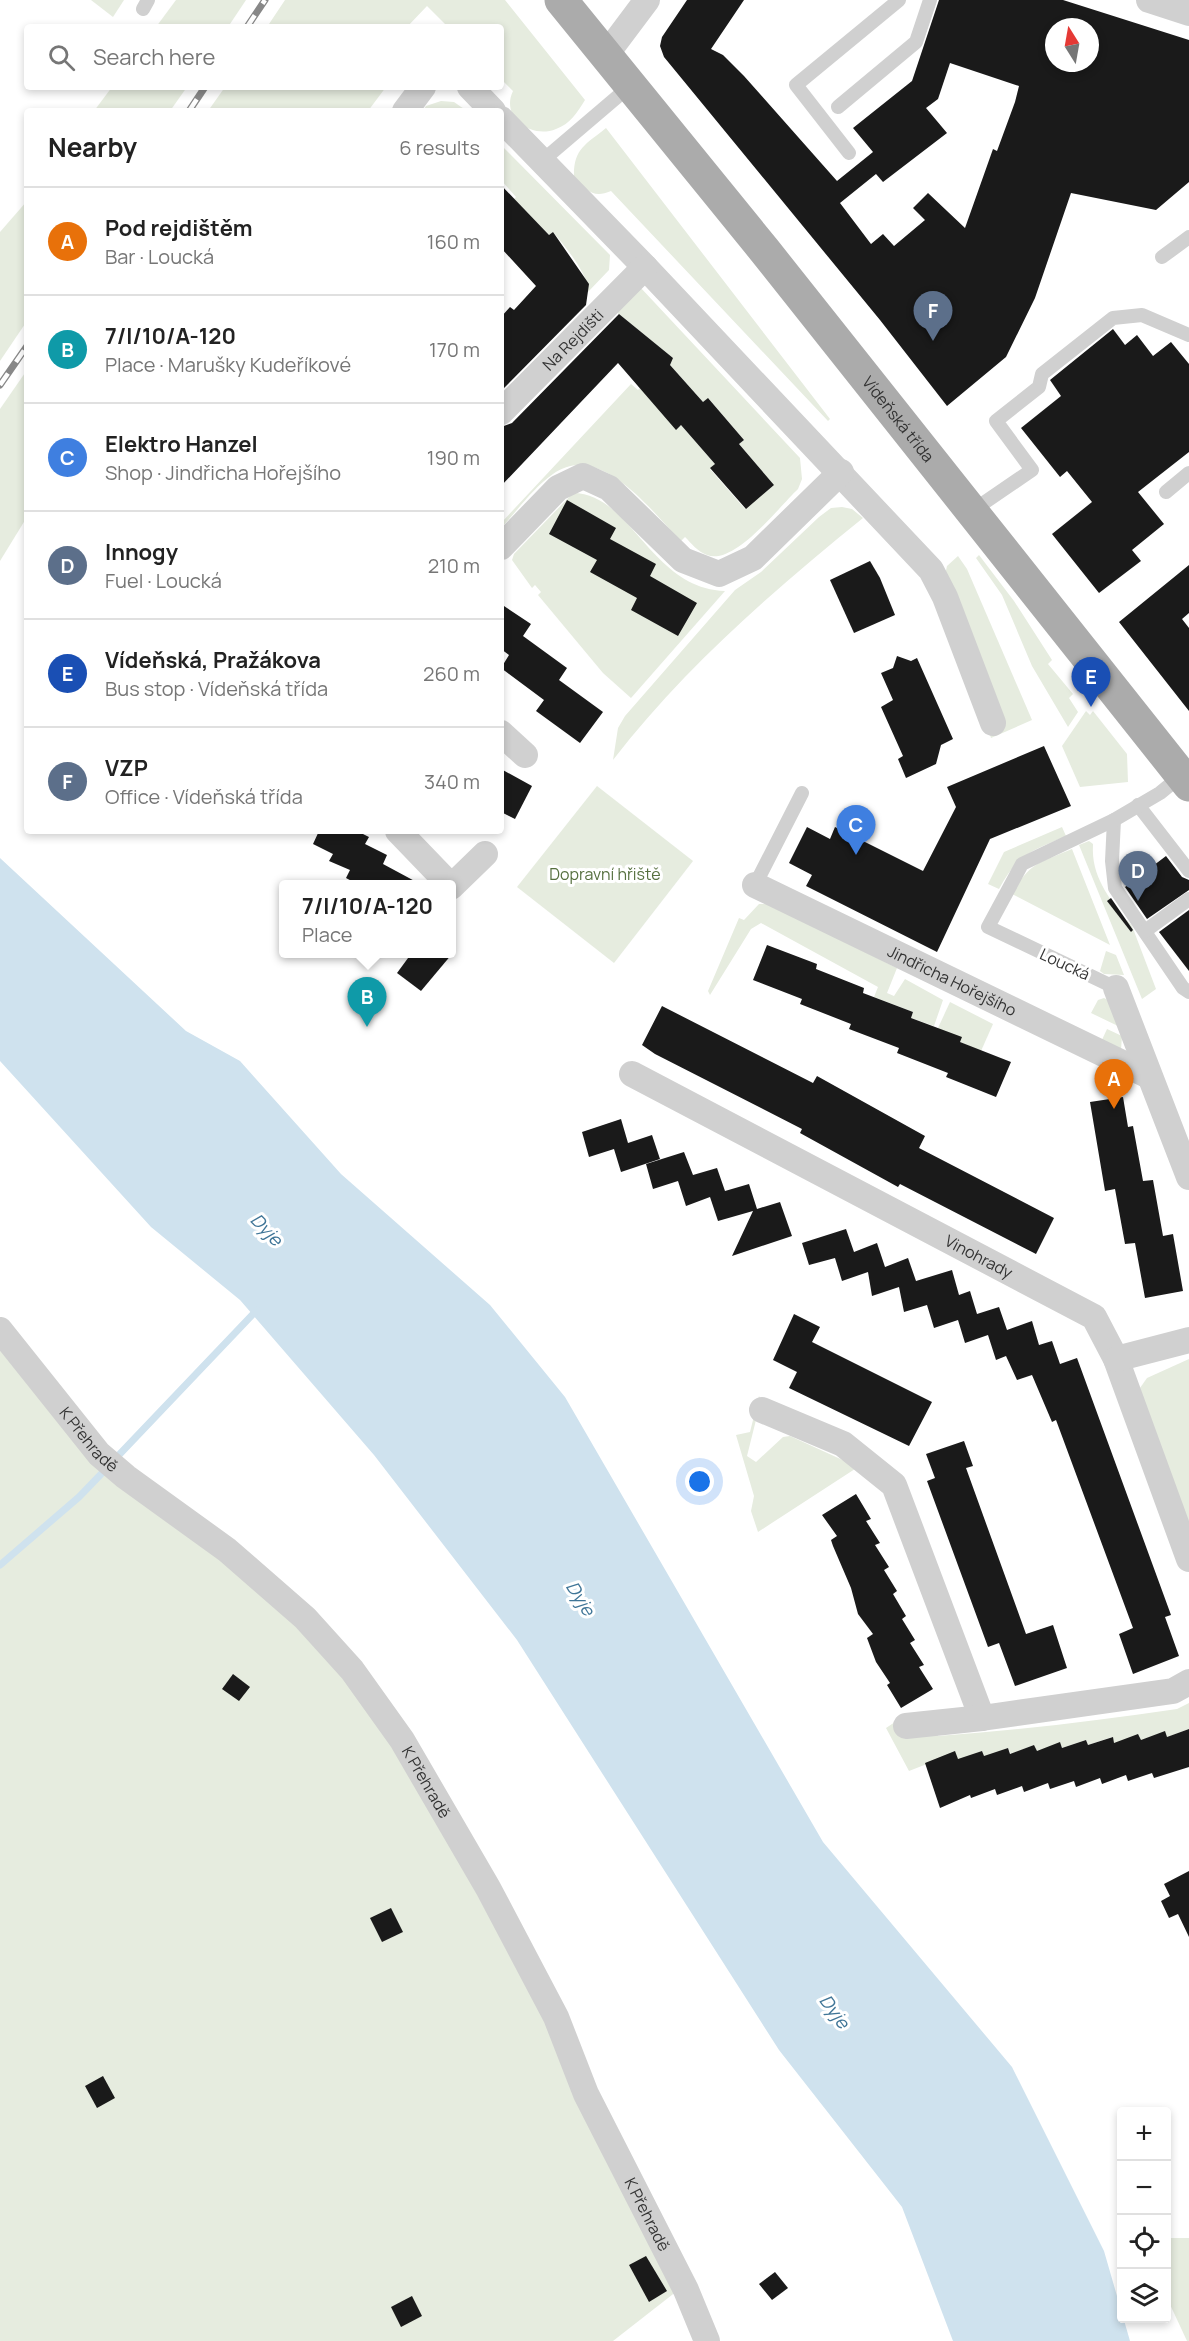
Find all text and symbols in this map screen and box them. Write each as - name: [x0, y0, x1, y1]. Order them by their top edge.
- north arrow: [1045, 18, 1099, 72]
- search box: [24, 24, 504, 90]
- icon: search: [45, 41, 78, 74]
- text: Search here: [93, 42, 215, 72]
- text: Nearby: [48, 129, 137, 165]
- text: 6 results: [399, 134, 480, 161]
- text: Pod rejdištěm: [105, 213, 252, 243]
- text: A: [61, 228, 74, 255]
- text: 160 m: [427, 228, 480, 255]
- text: Bar · Loucká: [105, 243, 214, 270]
- pin: F: [914, 292, 952, 341]
- street label: Na Rejdišti: [537, 304, 608, 375]
- text: 7/I/10/A-120: [105, 321, 236, 351]
- text: B: [61, 336, 74, 363]
- text: 170 m: [429, 336, 480, 363]
- text: Place · Marušky Kudeříkové: [105, 351, 351, 378]
- street label: Vídeňská třída: [857, 371, 939, 467]
- text: Elektro Hanzel: [105, 429, 258, 459]
- text: C: [60, 444, 75, 471]
- text: 190 m: [427, 444, 480, 471]
- text: Shop · Jindřicha Hořejšího: [105, 459, 341, 486]
- text: Innogy: [105, 537, 178, 567]
- text: D: [60, 552, 75, 579]
- text: 210 m: [428, 552, 480, 579]
- text: Fuel · Loucká: [105, 567, 222, 594]
- text: Vídeňská, Pražákova: [105, 645, 321, 675]
- pin: E: [1072, 658, 1110, 707]
- text: E: [62, 660, 73, 687]
- text: 260 m: [423, 660, 480, 687]
- text: Bus stop · Vídeňská třída: [105, 675, 328, 702]
- text: VZP: [105, 753, 148, 783]
- text: F: [62, 768, 73, 795]
- text: 340 m: [424, 768, 480, 795]
- text: Office · Vídeňská třída: [105, 783, 303, 810]
- pin: C: [836, 806, 876, 855]
- pin: D: [1118, 852, 1158, 901]
- park label: Dopravní hřiště: [549, 863, 661, 885]
- popup: [279, 880, 456, 958]
- text: 7/I/10/A-120: [302, 891, 433, 921]
- text: Place: [302, 921, 352, 948]
- street label: Jindřicha Hořejšího: [884, 940, 1020, 1021]
- street label: Loucká: [1036, 943, 1094, 985]
- pin: B: [348, 978, 386, 1027]
- pin: A: [1094, 1060, 1134, 1109]
- water label: Dyje: [246, 1207, 289, 1252]
- street label: Vinohrady: [941, 1230, 1017, 1284]
- street label: K Přehradě: [55, 1402, 123, 1477]
- your location: [685, 1467, 714, 1496]
- water label: Dyje: [561, 1576, 602, 1621]
- street label: K Přehradě: [397, 1742, 456, 1822]
- water label: Dyje: [814, 1989, 856, 2034]
- map controls: [1117, 2107, 1171, 2323]
- button: +: [1117, 2107, 1171, 2161]
- button: −: [1117, 2161, 1171, 2215]
- street label: K Přehradě: [619, 2174, 675, 2255]
- button: locate: [1117, 2215, 1171, 2269]
- button: layers: [1117, 2269, 1171, 2323]

